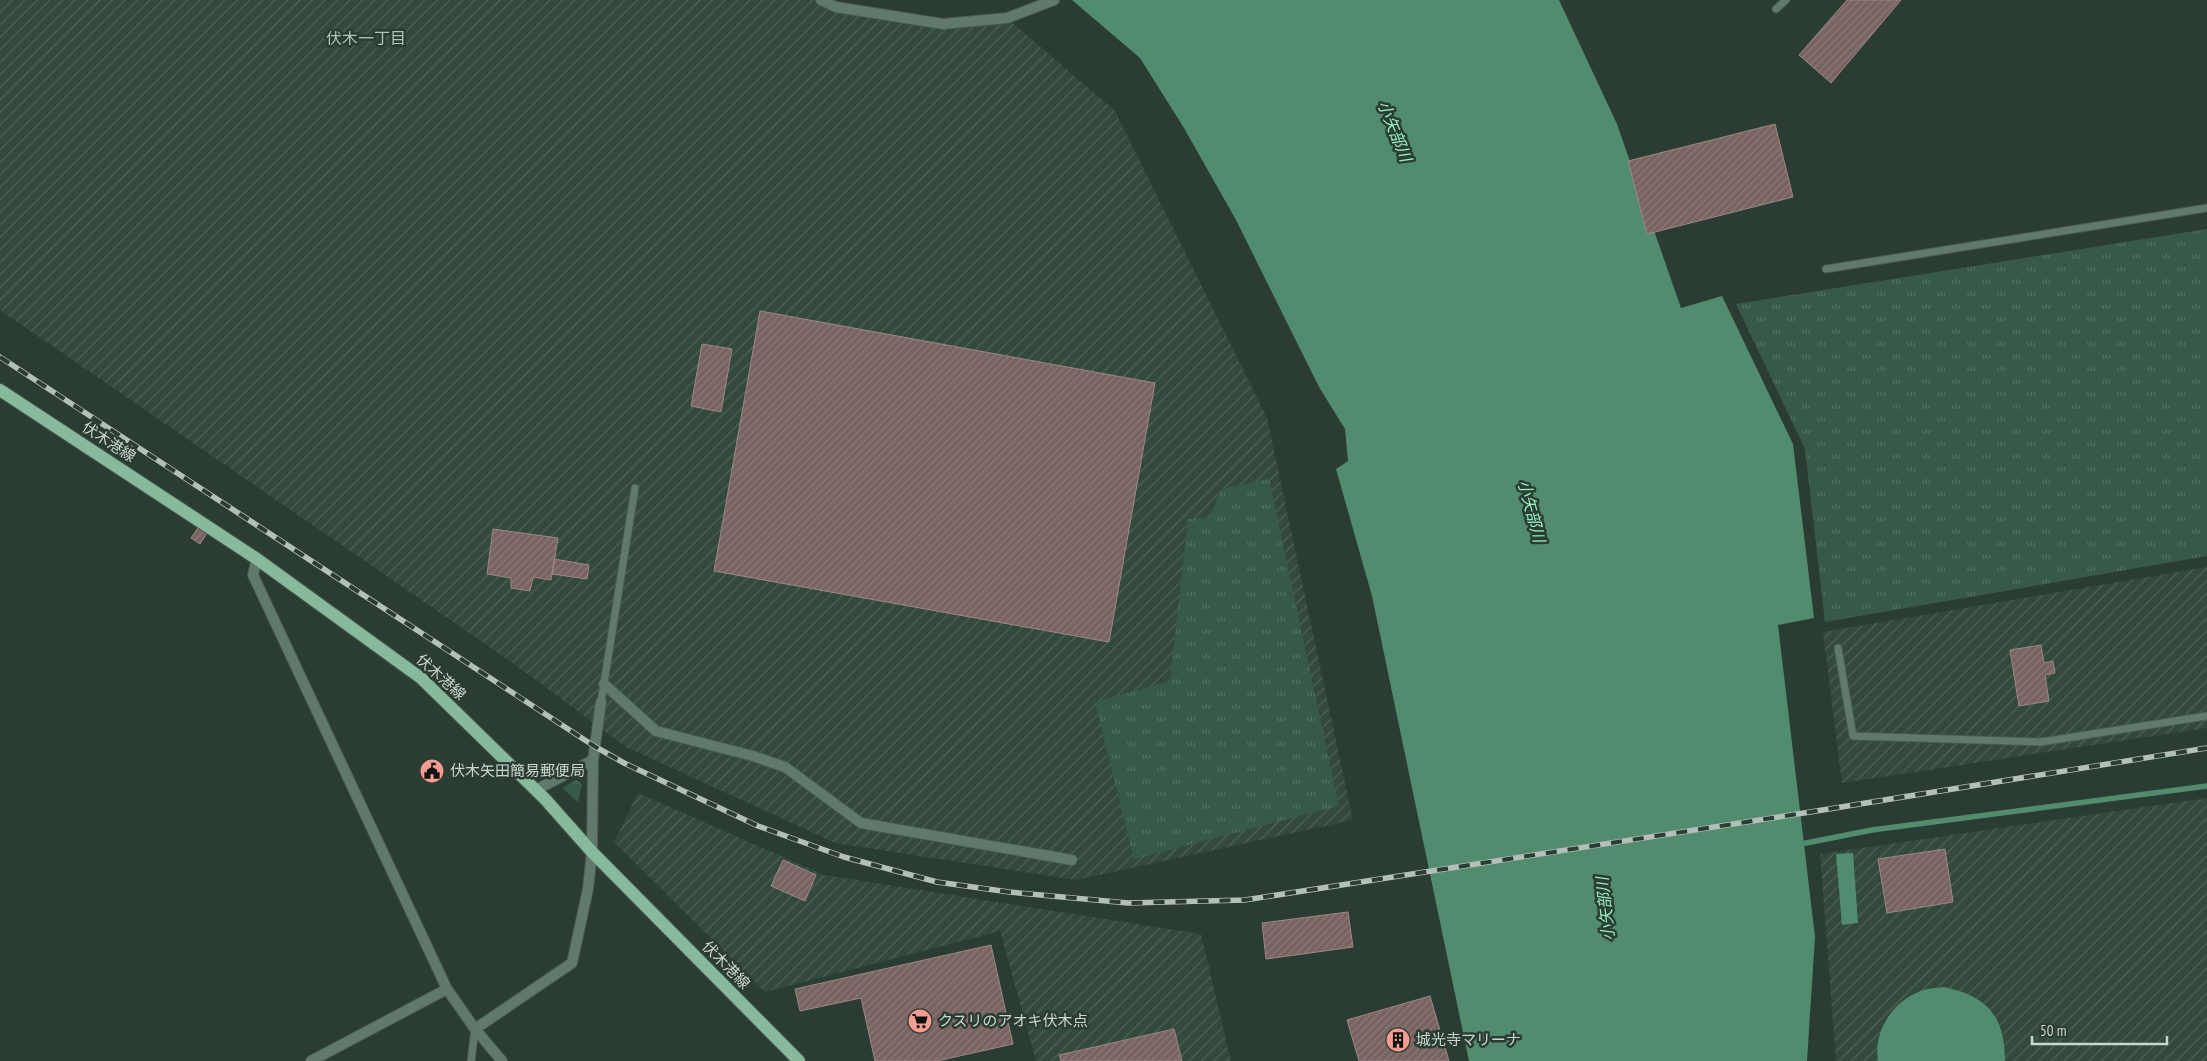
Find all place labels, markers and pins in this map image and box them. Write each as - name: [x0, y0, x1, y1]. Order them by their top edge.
- public building icon: 伏木矢田簡易郵便局: [419, 758, 445, 784]
- place label: 伏木矢田簡易郵便局: [450, 761, 585, 780]
- supermarket icon: クスリのアオキ伏木点: [907, 1008, 933, 1034]
- place label: クスリのアオキ伏木点: [938, 1011, 1088, 1030]
- building icon: 城光寺マリーナ: [1385, 1027, 1411, 1053]
- place label: 城光寺マリーナ: [1416, 1030, 1521, 1049]

